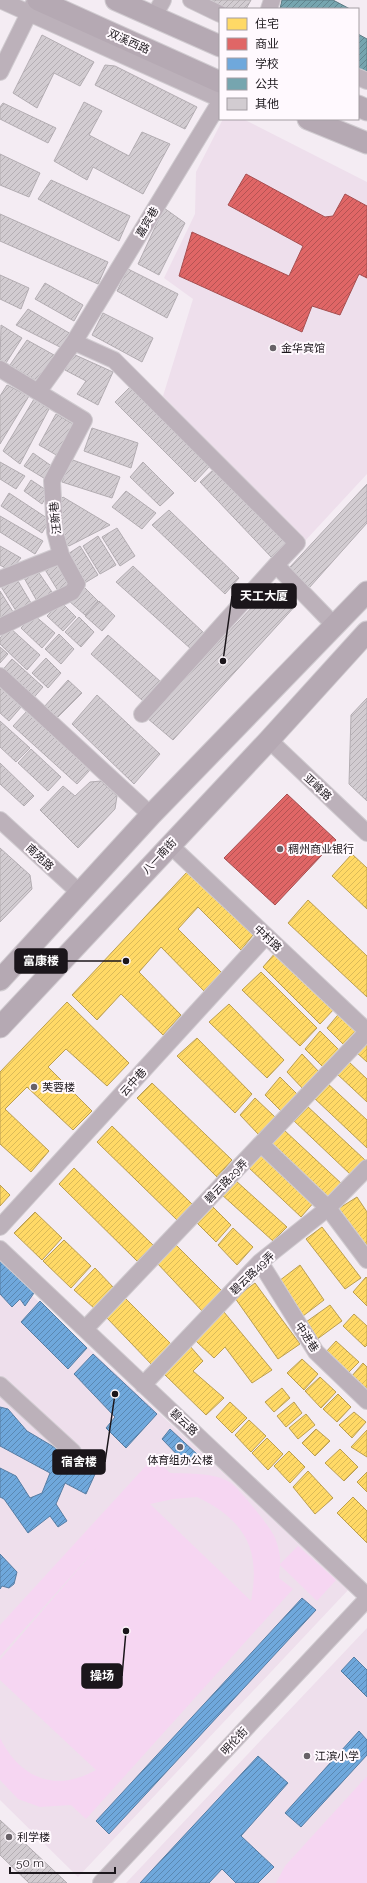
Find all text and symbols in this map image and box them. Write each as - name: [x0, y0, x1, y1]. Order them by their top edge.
- legend: [219, 8, 359, 120]
- text: 住宅: [255, 17, 279, 31]
- street label: 双溪西路: [106, 27, 152, 56]
- text: 商业: [255, 37, 279, 51]
- text: 学校: [255, 57, 279, 71]
- text: 公共: [255, 77, 279, 91]
- text: 其他: [255, 97, 279, 111]
- street label: 嘉宾巷: [133, 205, 161, 240]
- place label: 金华宾馆: [281, 342, 325, 355]
- marker: 金华宾馆: [268, 343, 278, 353]
- street label: 汪新巷: [47, 501, 64, 535]
- callout: 天工大厦: [232, 584, 296, 608]
- text: 天工大厦: [240, 589, 288, 603]
- street label: 亚峰路: [301, 771, 334, 803]
- street label: 八一南街: [140, 836, 179, 877]
- street label: 南苑路: [23, 841, 56, 873]
- place label: 稠州商业银行: [288, 843, 354, 856]
- marker: 稠州商业银行: [275, 844, 285, 854]
- street label: 中村路: [251, 922, 284, 954]
- callout: 富康楼: [15, 949, 67, 973]
- text: 富康楼: [23, 954, 59, 968]
- street label: 云中巷: [118, 1066, 149, 1099]
- place label: 芙蓉楼: [42, 1081, 75, 1094]
- marker: 芙蓉楼: [29, 1082, 39, 1092]
- street label: 碧云路29弄: [202, 1157, 251, 1206]
- street label: 碧云路49弄: [228, 1249, 277, 1298]
- street label: 中进巷: [292, 1320, 321, 1355]
- street label: 碧云路: [167, 1406, 200, 1438]
- marker: 体育组办公楼: [175, 1442, 185, 1452]
- callout: 宿舍楼: [53, 1450, 105, 1474]
- place label: 体育组办公楼: [147, 1454, 213, 1467]
- text: 宿舍楼: [61, 1455, 97, 1469]
- callout: 操场: [82, 1664, 122, 1688]
- text: 操场: [90, 1669, 114, 1683]
- street label: 明伦街: [218, 1725, 250, 1758]
- place label: 江滨小学: [315, 1750, 359, 1763]
- marker: 江滨小学: [302, 1751, 312, 1761]
- place label: 利学楼: [17, 1831, 50, 1844]
- marker: 利学楼: [4, 1832, 14, 1842]
- scale bar: [10, 1849, 115, 1875]
- text: 50 m: [16, 1856, 44, 1870]

